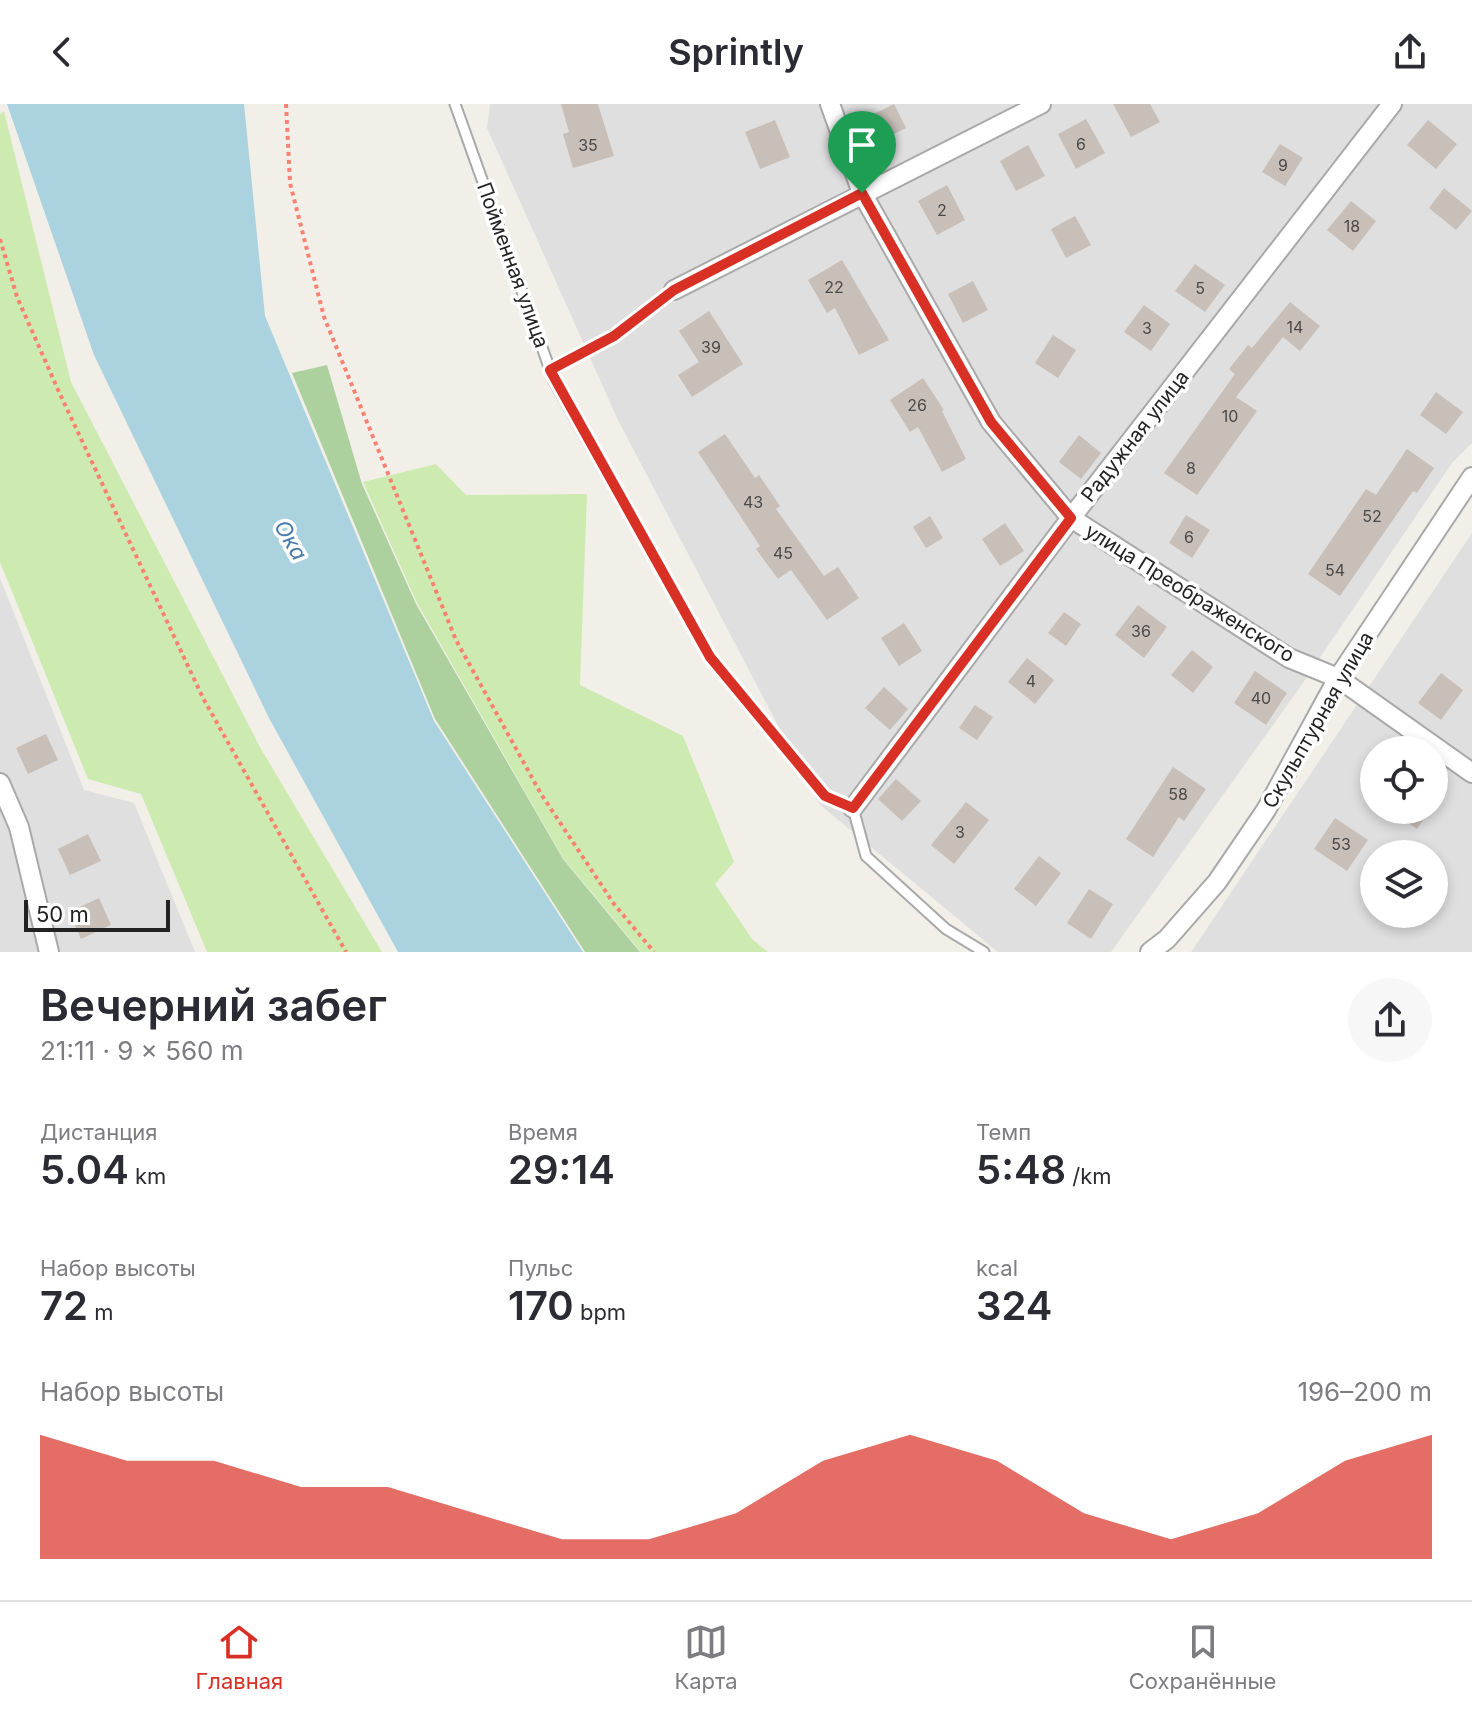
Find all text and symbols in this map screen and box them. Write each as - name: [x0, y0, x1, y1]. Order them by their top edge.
- icon: back: [40, 30, 84, 74]
- text: Sprintly: [668, 30, 804, 74]
- icon: share: [1388, 30, 1432, 74]
- pin: [828, 111, 896, 193]
- icon: arrive: [840, 123, 884, 167]
- house number: 6: [1076, 134, 1086, 154]
- house number: 35: [578, 135, 598, 155]
- house number: 9: [1278, 155, 1288, 175]
- street label: Пойменная улица: [472, 179, 554, 351]
- house number: 2: [937, 200, 947, 220]
- house number: 18: [1344, 216, 1360, 236]
- house number: 22: [824, 277, 844, 297]
- house number: 5: [1195, 278, 1205, 298]
- house number: 14: [1287, 317, 1303, 337]
- house number: 3: [1142, 318, 1152, 338]
- house number: 39: [701, 337, 721, 357]
- street label: Радужная улица: [1076, 365, 1194, 507]
- house number: 26: [907, 395, 927, 415]
- house number: 10: [1222, 406, 1238, 426]
- house number: 8: [1186, 458, 1196, 478]
- house number: 43: [743, 492, 763, 512]
- house number: 52: [1362, 506, 1382, 526]
- water label: Ока: [269, 515, 313, 565]
- street label: улица Преображенского: [1081, 519, 1299, 667]
- house number: 6: [1184, 527, 1194, 547]
- house number: 45: [773, 543, 793, 563]
- house number: 54: [1325, 560, 1345, 580]
- house number: 36: [1131, 621, 1151, 641]
- street label: Скульптурная улица: [1258, 627, 1378, 813]
- house number: 4: [1026, 671, 1036, 691]
- house number: 40: [1251, 688, 1271, 708]
- map controls: [1360, 736, 1448, 928]
- button: locate: [1360, 736, 1448, 824]
- house number: 58: [1168, 784, 1188, 804]
- house number: 3: [955, 822, 965, 842]
- house number: 53: [1331, 834, 1351, 854]
- button: layers: [1360, 840, 1448, 928]
- scale bar: [24, 896, 170, 932]
- text: 50 m: [36, 901, 89, 927]
- text: Вечерний забег: [40, 978, 387, 1032]
- button: share: [1348, 978, 1432, 1062]
- text: 21:11 · 9 × 560 m: [40, 1035, 244, 1066]
- text: Дистанция: [40, 1119, 158, 1145]
- text: Время: [508, 1119, 578, 1145]
- text: Темп: [976, 1119, 1031, 1145]
- text: 5.04: [40, 1145, 129, 1194]
- text: 29:14: [508, 1145, 615, 1194]
- text: 5:48: [976, 1145, 1066, 1194]
- text: km: [129, 1163, 166, 1189]
- text: /km: [1066, 1163, 1112, 1189]
- text: Набор высоты: [40, 1255, 196, 1281]
- text: Пульс: [508, 1255, 573, 1281]
- text: kcal: [976, 1255, 1018, 1281]
- text: 72: [40, 1281, 88, 1330]
- text: 170: [508, 1281, 574, 1330]
- text: 324: [976, 1281, 1052, 1330]
- text: m: [88, 1299, 113, 1325]
- text: bpm: [574, 1299, 626, 1325]
- text: Набор высоты: [40, 1376, 224, 1407]
- text: 196–200 m: [1297, 1376, 1432, 1407]
- tab: Главная: [196, 1620, 283, 1694]
- tab: Карта: [674, 1620, 738, 1694]
- tab: Сохранённые: [1129, 1620, 1276, 1694]

